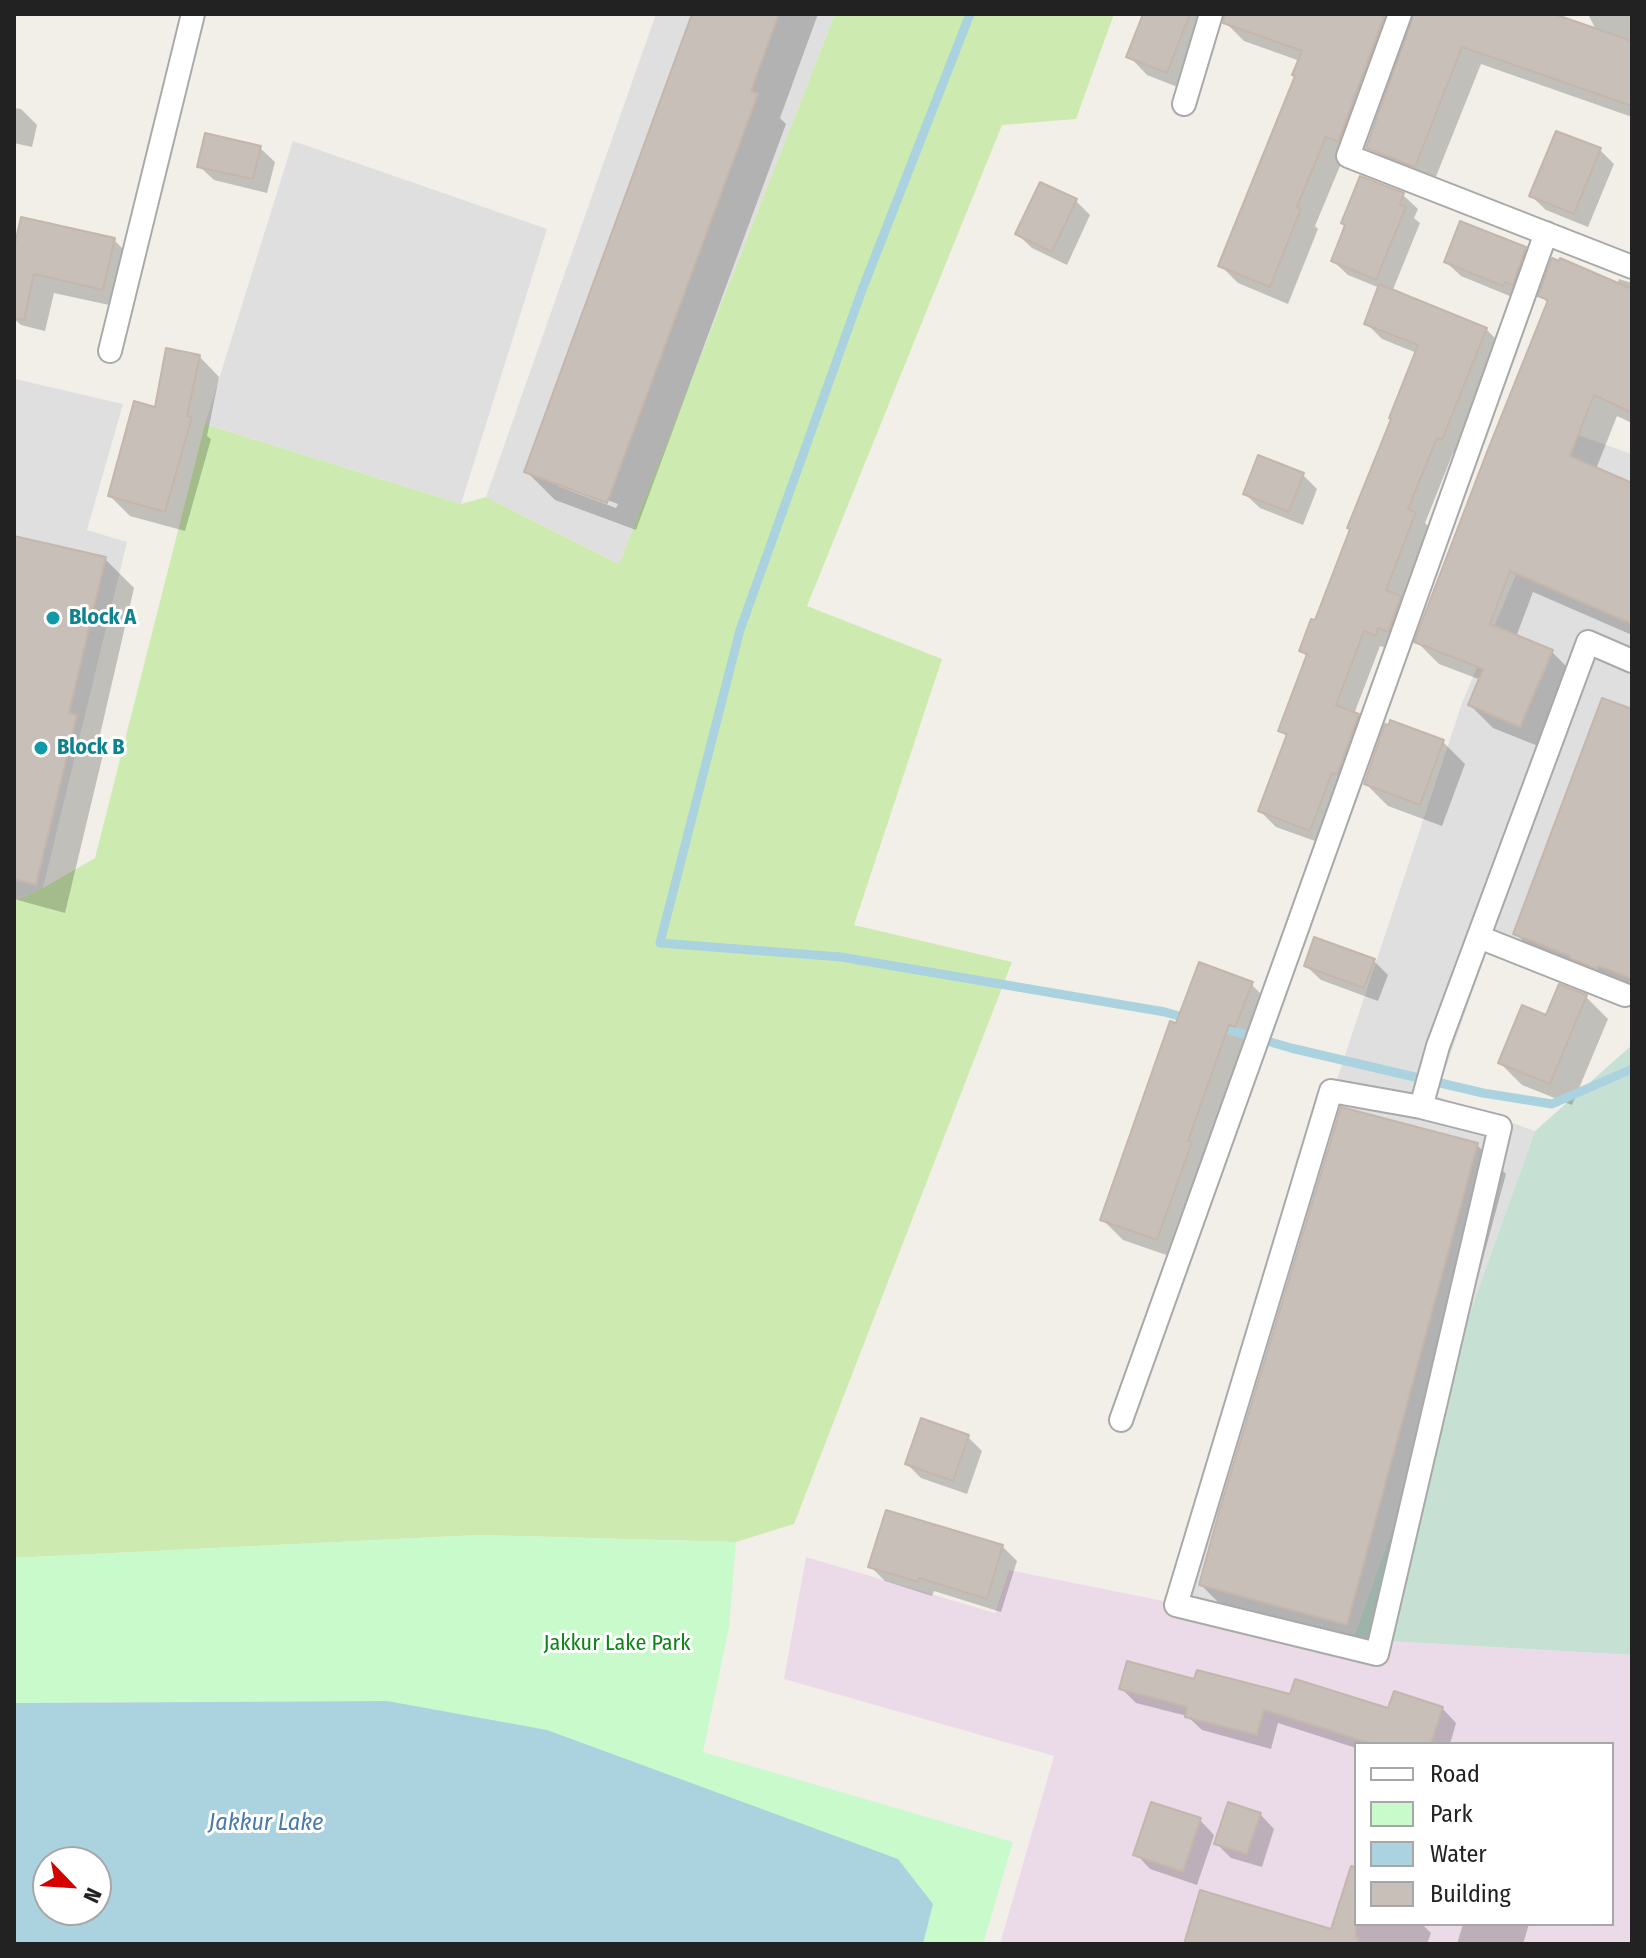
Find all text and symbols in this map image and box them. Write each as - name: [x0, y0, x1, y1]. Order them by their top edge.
- place label: Block A: [69, 605, 136, 631]
- marker: Block A: [44, 609, 62, 627]
- place label: Block B: [57, 735, 125, 761]
- marker: Block B: [32, 739, 50, 757]
- park label: Jakkur Lake Park: [543, 1631, 691, 1657]
- legend: [1354, 1742, 1614, 1926]
- text: Road: [1430, 1760, 1480, 1788]
- text: Park: [1430, 1800, 1473, 1828]
- water label: Jakkur Lake: [209, 1809, 323, 1837]
- text: Water: [1430, 1840, 1487, 1868]
- north arrow: [32, 1846, 112, 1926]
- text: Building: [1430, 1880, 1511, 1908]
- text: N: [77, 1884, 107, 1907]

